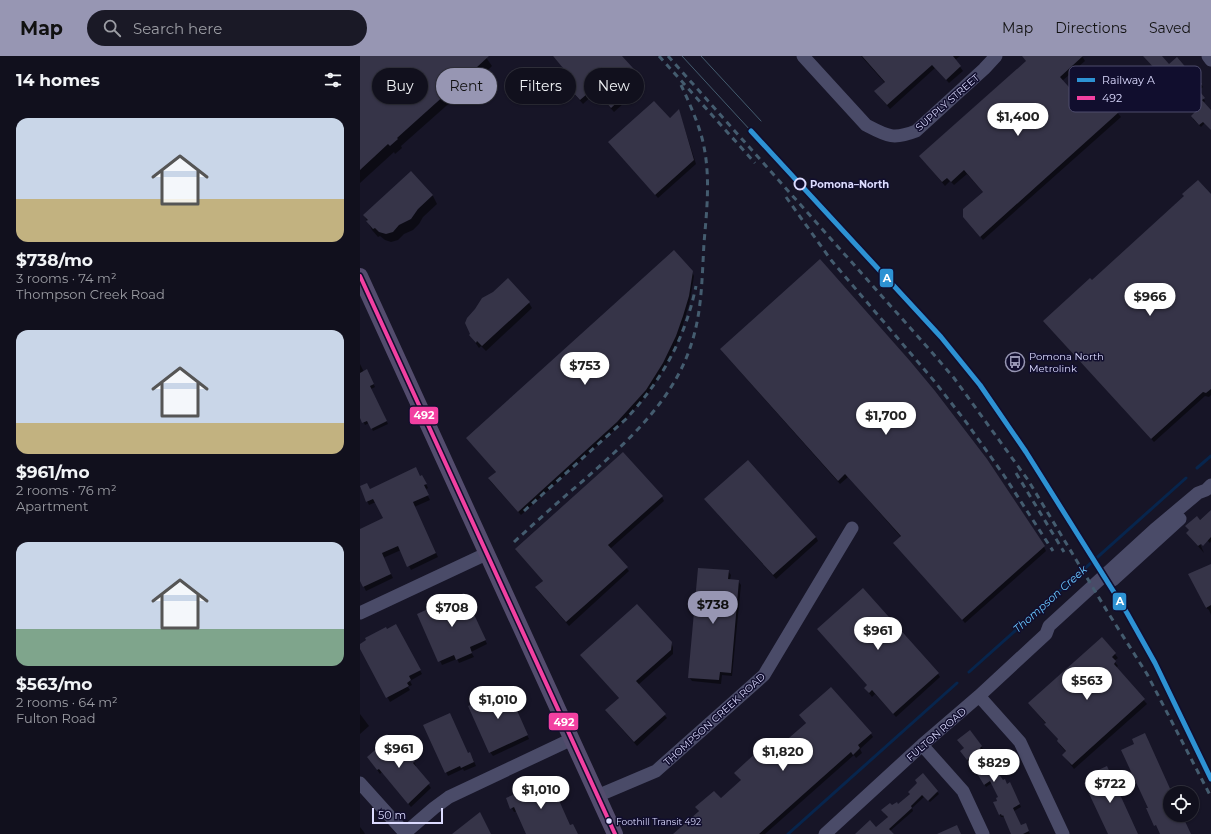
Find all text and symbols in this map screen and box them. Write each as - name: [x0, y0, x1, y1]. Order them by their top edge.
- search box: [87, 10, 367, 46]
- text: Map: [20, 17, 63, 40]
- icon: search: [101, 17, 123, 39]
- text: Search here: [133, 19, 222, 38]
- text: Map: [1002, 19, 1033, 37]
- text: Directions: [1055, 19, 1127, 37]
- text: Saved: [1149, 19, 1191, 37]
- legend: [1069, 66, 1201, 112]
- chip: Buy: [372, 68, 428, 104]
- chip: Rent: [436, 68, 497, 104]
- chip: Filters: [505, 68, 576, 104]
- chip: New: [584, 68, 644, 104]
- icon: filters: [322, 69, 344, 91]
- text: 14 homes: [16, 70, 100, 90]
- street label: SUPPLY STREET: [913, 71, 982, 134]
- text: Railway A: [1102, 73, 1155, 87]
- text: 492: [1102, 91, 1122, 105]
- pin: $1,400: [985, 103, 1051, 137]
- text: $1,400: [996, 108, 1040, 124]
- icon: home: [144, 144, 216, 216]
- marker: Pomona–North: [793, 177, 807, 191]
- place label: Pomona–North: [810, 178, 889, 191]
- text: $738/mo: [16, 250, 93, 270]
- line badge: A: [879, 268, 894, 288]
- text: 3 rooms · 74 m²: [16, 270, 117, 286]
- text: A: [882, 271, 892, 285]
- pin: $966: [1126, 283, 1174, 317]
- text: Thompson Creek Road: [16, 286, 165, 302]
- text: $966: [1133, 288, 1167, 304]
- place label: Pomona North Metrolink: [1029, 350, 1104, 375]
- bus stop icon: Pomona North Metrolink: [1004, 351, 1026, 373]
- pin: $753: [561, 352, 609, 386]
- icon: home: [144, 356, 216, 428]
- text: $753: [569, 357, 601, 373]
- pin: $1,700: [853, 402, 919, 436]
- line badge: 492: [409, 406, 439, 425]
- text: $1,700: [865, 407, 907, 423]
- text: 492: [414, 408, 435, 422]
- text: $961/mo: [16, 462, 90, 482]
- text: 2 rooms · 76 m²: [16, 482, 116, 498]
- text: Apartment: [16, 498, 88, 514]
- water label: Thompson Creek: [1010, 562, 1090, 636]
- icon: home: [144, 568, 216, 640]
- pin: $738: [689, 591, 737, 625]
- line badge: A: [1112, 592, 1127, 611]
- pin: $708: [428, 594, 476, 628]
- text: A: [1115, 594, 1125, 608]
- text: $738: [697, 596, 729, 612]
- text: $708: [435, 599, 469, 615]
- pin: $961: [854, 617, 902, 651]
- text: $961: [863, 622, 893, 638]
- pin: $563: [1063, 667, 1111, 701]
- street label: THOMPSON CREEK ROAD: [661, 670, 768, 769]
- text: $563: [1071, 672, 1103, 688]
- text: $563/mo: [16, 674, 92, 694]
- pin: $1,010: [465, 686, 531, 720]
- text: $1,010: [478, 691, 518, 707]
- text: 2 rooms · 64 m²: [16, 694, 118, 710]
- street label: FULTON ROAD: [904, 705, 969, 764]
- text: Fulton Road: [16, 710, 96, 726]
- line badge: 492: [548, 712, 579, 731]
- text: 492: [554, 715, 575, 729]
- pin: $961: [375, 735, 423, 769]
- pin: $1,820: [750, 738, 816, 772]
- text: $961: [384, 740, 414, 756]
- text: $1,820: [762, 743, 804, 759]
- pin: $829: [970, 749, 1018, 783]
- text: $829: [978, 754, 1010, 770]
- pin: $722: [1086, 770, 1134, 804]
- text: $722: [1094, 775, 1126, 791]
- pin: $1,010: [508, 776, 574, 810]
- text: $1,010: [521, 781, 561, 797]
- map controls: [1163, 786, 1199, 822]
- button: locate: [1163, 786, 1199, 822]
- scale bar: [372, 806, 443, 825]
- text: 50 m: [378, 808, 406, 822]
- marker: Foothill Transit 492: [604, 816, 614, 826]
- place label: Foothill Transit 492: [616, 816, 701, 827]

